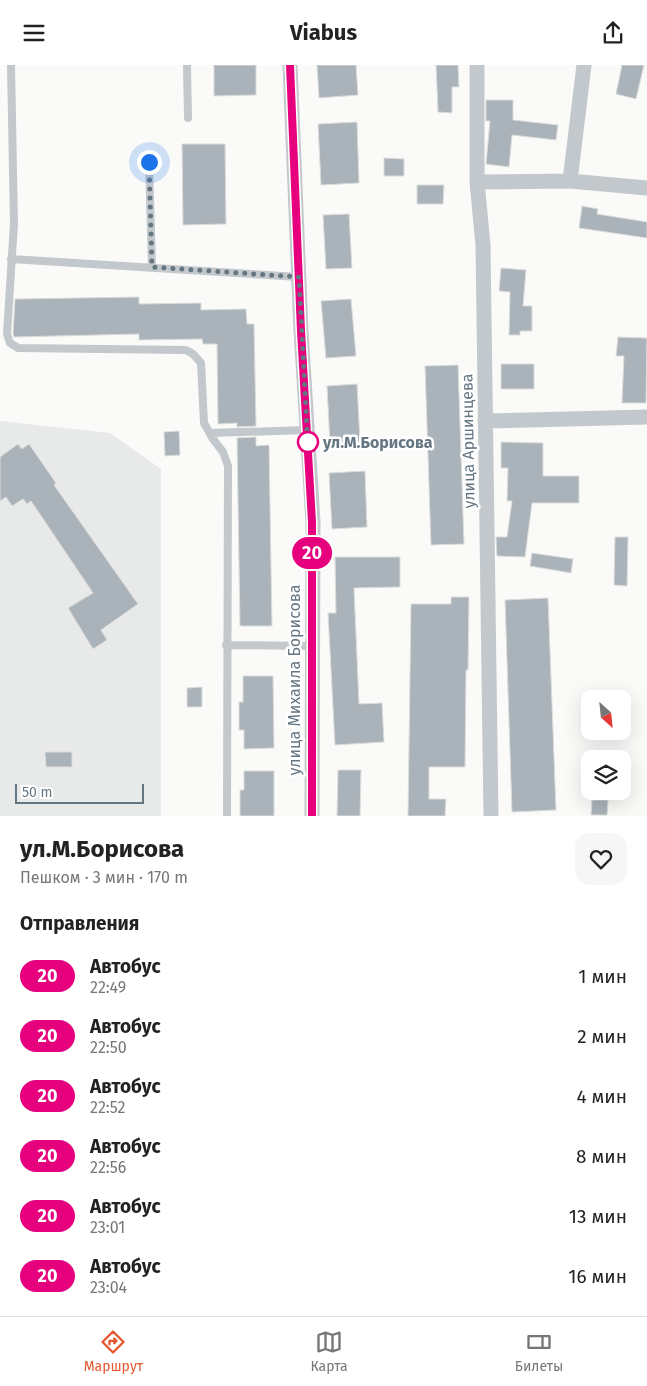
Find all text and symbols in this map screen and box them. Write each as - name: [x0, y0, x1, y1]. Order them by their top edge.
- icon: menu: [20, 19, 48, 47]
- text: Viabus: [290, 19, 357, 46]
- icon: share: [599, 19, 627, 47]
- your location: [137, 150, 162, 175]
- street label: улица Аршинцева: [457, 373, 479, 509]
- marker: ул.М.Борисова: [297, 431, 319, 453]
- place label: ул.М.Борисова: [322, 433, 433, 452]
- line badge: 20: [290, 537, 334, 569]
- text: 20: [302, 542, 322, 564]
- street label: улица Михаила Борисова: [285, 585, 304, 775]
- north arrow: [581, 690, 631, 740]
- map controls: [581, 690, 631, 800]
- button: layers: [581, 750, 631, 800]
- scale bar: [15, 781, 144, 804]
- text: 50 m: [22, 784, 53, 801]
- button: heart: [575, 833, 627, 885]
- text: ул.М.Борисова: [20, 835, 184, 863]
- text: Пешком · 3 мин · 170 m: [20, 868, 188, 887]
- text: Отправления: [20, 912, 139, 935]
- text: Автобус: [90, 955, 161, 978]
- text: 20: [38, 965, 57, 987]
- text: 1 мин: [578, 965, 627, 988]
- text: 22:49: [90, 978, 126, 997]
- text: Автобус: [90, 1015, 161, 1038]
- text: 20: [38, 1025, 57, 1047]
- text: 2 мин: [577, 1025, 627, 1048]
- text: 22:50: [90, 1038, 127, 1057]
- text: Автобус: [90, 1075, 161, 1098]
- text: 20: [38, 1085, 57, 1107]
- text: 4 мин: [576, 1085, 627, 1108]
- text: 22:52: [90, 1098, 126, 1117]
- text: Автобус: [90, 1135, 161, 1158]
- text: 20: [38, 1145, 57, 1167]
- text: 8 мин: [576, 1145, 627, 1168]
- text: 22:56: [90, 1158, 126, 1177]
- text: Автобус: [90, 1195, 161, 1218]
- text: 20: [38, 1205, 57, 1227]
- text: 13 мин: [569, 1205, 627, 1228]
- text: 23:01: [90, 1218, 125, 1237]
- text: Автобус: [90, 1255, 161, 1278]
- text: 20: [38, 1265, 57, 1287]
- text: 16 мин: [568, 1265, 627, 1288]
- text: 23:04: [90, 1278, 127, 1297]
- tab: Маршрут: [84, 1328, 143, 1375]
- tab: Карта: [310, 1328, 348, 1375]
- tab: Билеты: [515, 1328, 563, 1375]

